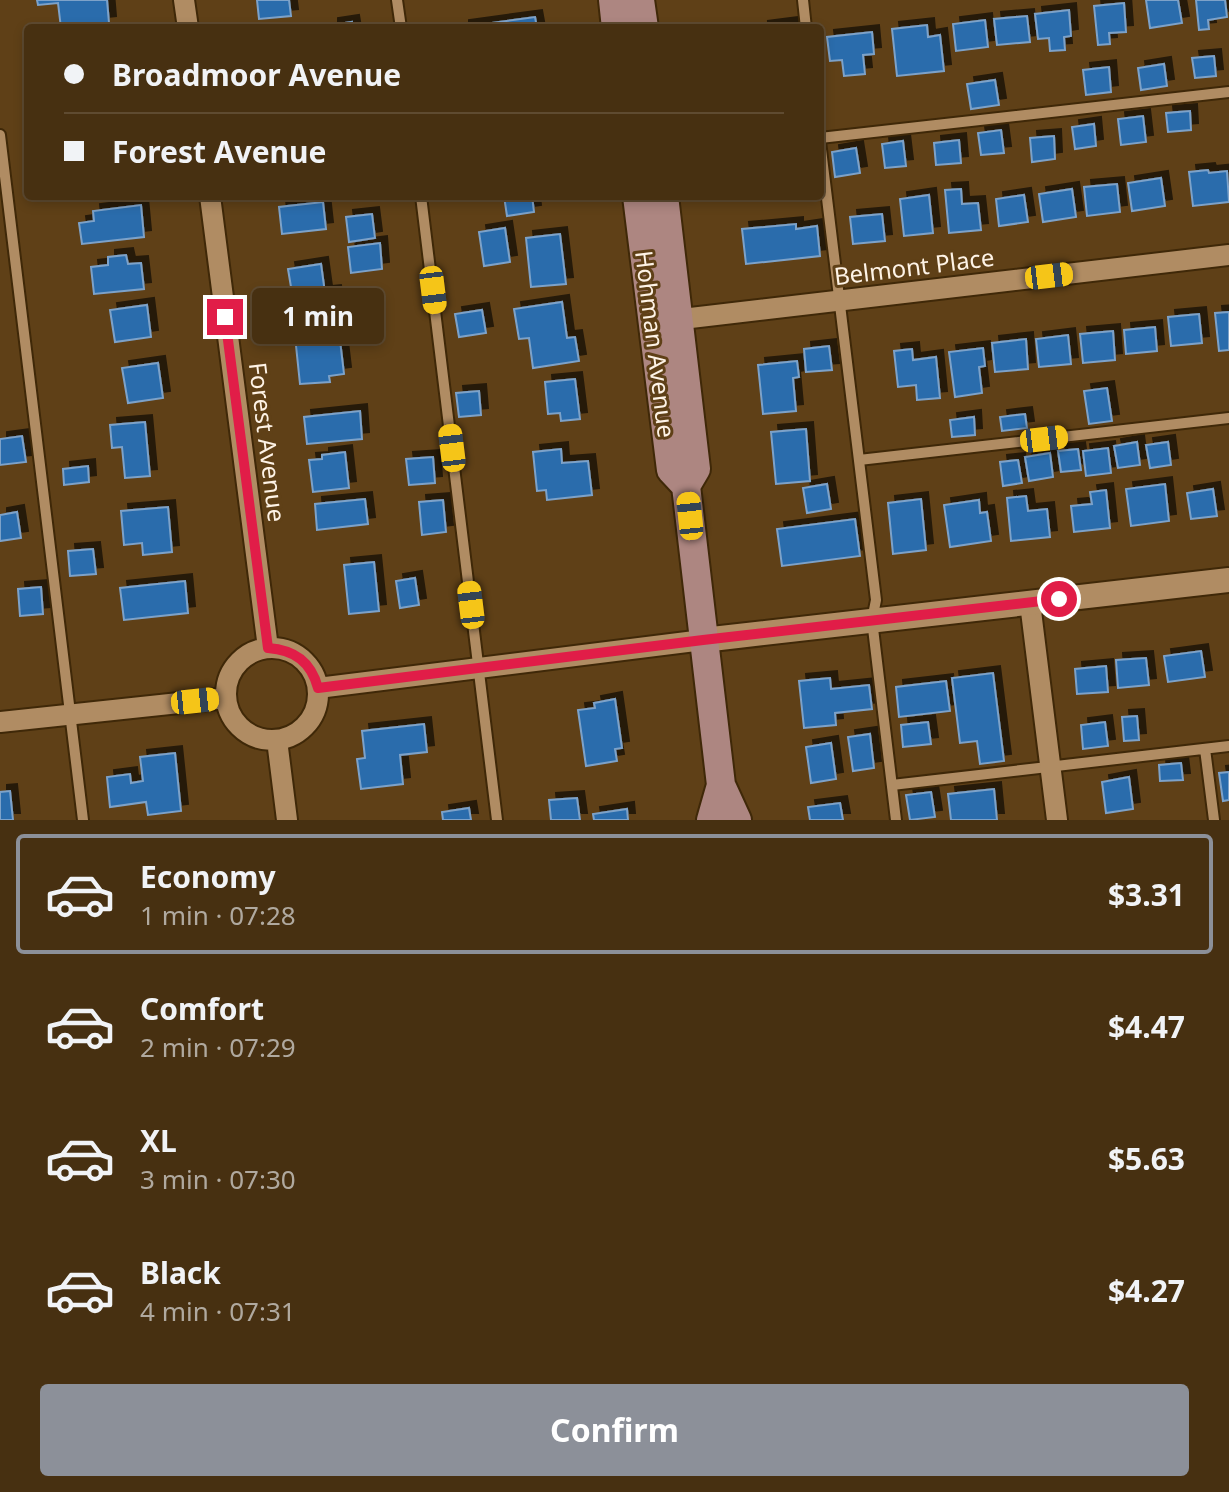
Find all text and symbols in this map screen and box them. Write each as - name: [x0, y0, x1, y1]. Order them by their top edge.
- text: Broadmoor Avenue: [112, 54, 401, 95]
- text: Forest Avenue: [112, 131, 327, 172]
- street label: Belmont Place: [832, 240, 996, 292]
- street label: Hohman Avenue: [628, 248, 684, 440]
- car: [1024, 261, 1074, 291]
- car: [418, 265, 448, 315]
- callout: 1 min: [253, 289, 385, 345]
- text: 1 min: [282, 298, 354, 334]
- route end: [207, 299, 243, 335]
- street label: Forest Avenue: [242, 360, 294, 524]
- car: [437, 423, 467, 473]
- car: [1019, 424, 1069, 454]
- car: [676, 491, 704, 541]
- car: [456, 580, 486, 630]
- route start: [1041, 581, 1077, 617]
- car: [170, 687, 220, 715]
- text: Economy: [140, 856, 276, 897]
- icon: car: [44, 858, 116, 930]
- text: $3.31: [1108, 874, 1185, 915]
- text: 1 min · 07:28: [140, 897, 296, 933]
- text: Comfort: [140, 988, 264, 1029]
- icon: car: [44, 990, 116, 1062]
- text: $4.47: [1108, 1006, 1185, 1047]
- text: 2 min · 07:29: [140, 1029, 296, 1065]
- text: XL: [140, 1120, 177, 1161]
- icon: car: [44, 1122, 116, 1194]
- text: $5.63: [1108, 1138, 1185, 1179]
- text: 3 min · 07:30: [140, 1161, 296, 1197]
- text: Black: [140, 1252, 221, 1293]
- icon: car: [44, 1254, 116, 1326]
- text: $4.27: [1108, 1270, 1185, 1311]
- text: 4 min · 07:31: [140, 1293, 296, 1329]
- button: Confirm: [40, 1384, 1189, 1476]

